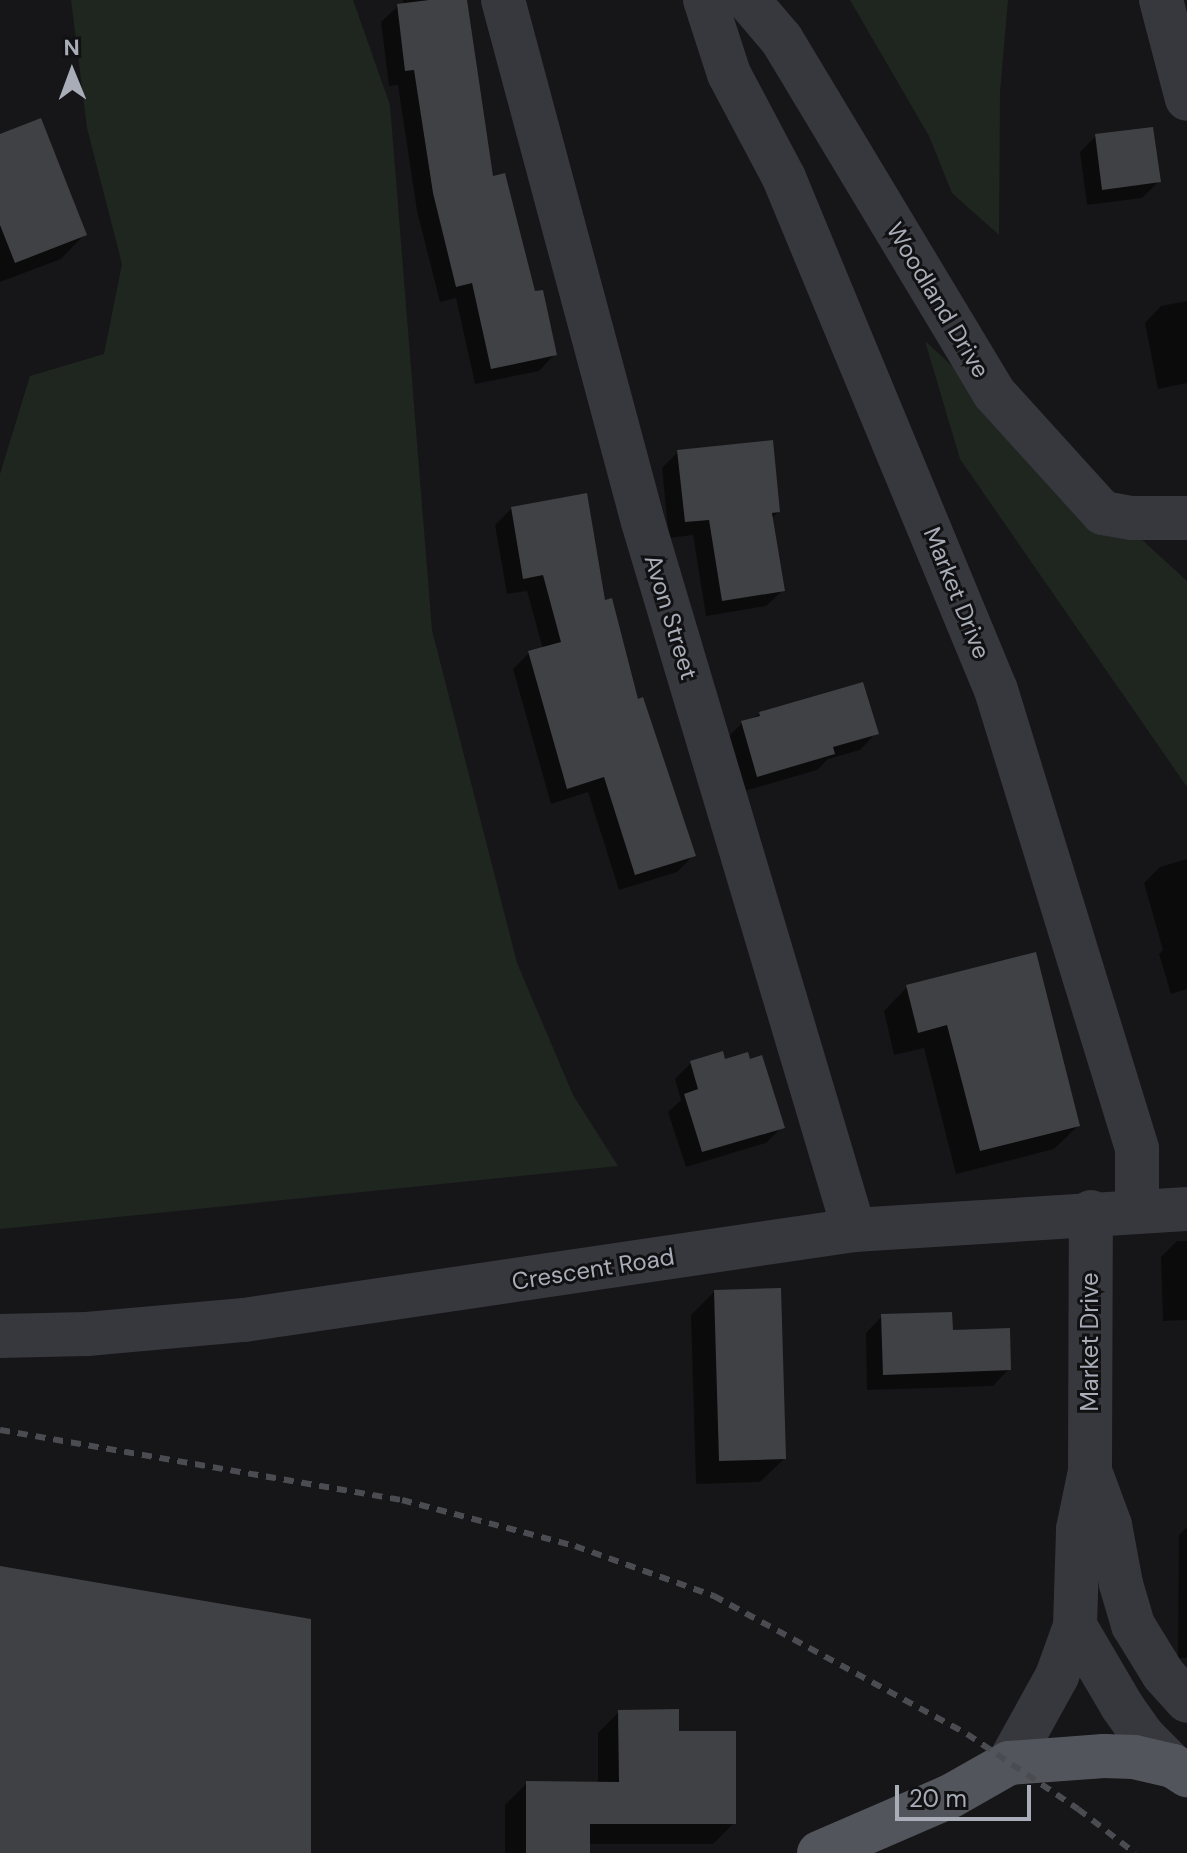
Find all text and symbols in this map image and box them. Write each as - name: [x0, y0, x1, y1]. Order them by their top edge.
- north arrow: [32, 32, 112, 112]
- text: N: [63, 33, 80, 62]
- street label: Woodland Drive: [880, 217, 996, 383]
- street label: Market Drive: [918, 523, 996, 663]
- street label: Avon Street: [638, 551, 704, 683]
- street label: Crescent Road: [510, 1242, 676, 1296]
- street label: Market Drive: [1076, 1272, 1104, 1412]
- scale bar: [899, 1769, 1035, 1819]
- text: 20 m: [909, 1783, 967, 1814]

